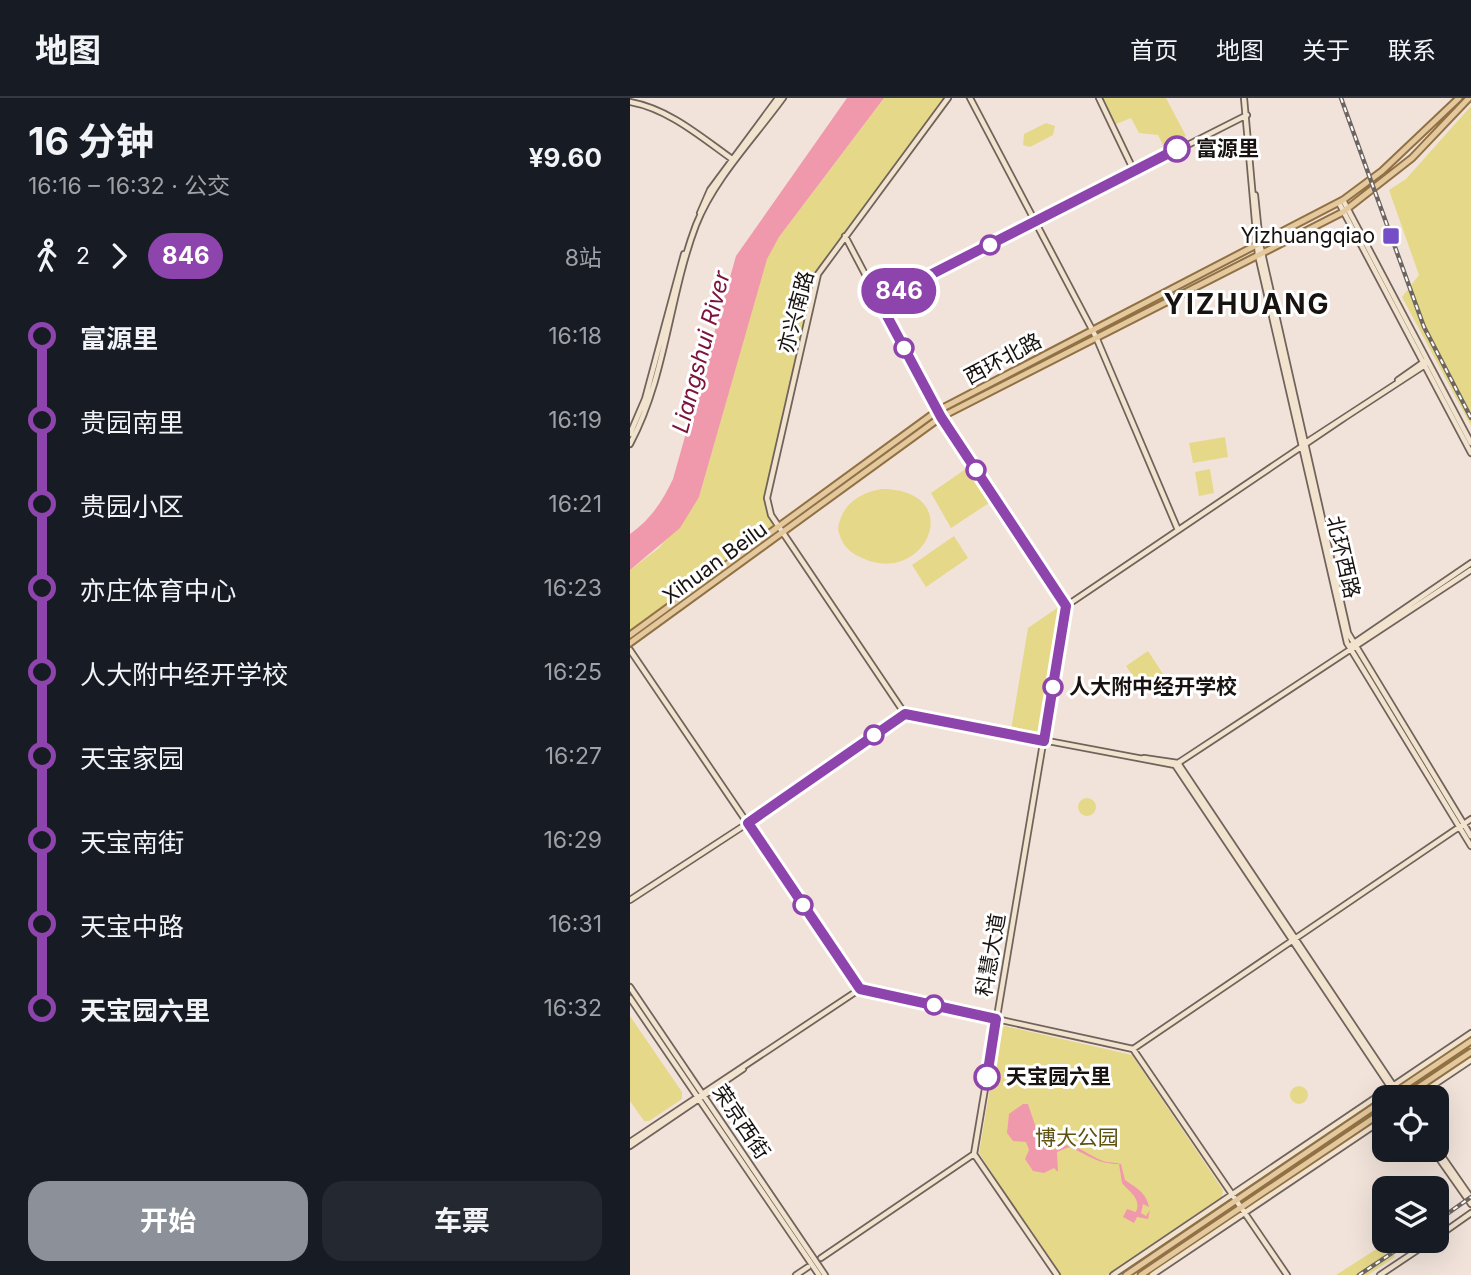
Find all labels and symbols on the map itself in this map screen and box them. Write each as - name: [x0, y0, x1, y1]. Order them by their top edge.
- marker: 富源里: [1164, 136, 1190, 162]
- place label: 富源里: [1196, 136, 1259, 161]
- place label: Yizhuangqiao: [1240, 223, 1375, 248]
- marker: Yizhuangqiao: [1381, 226, 1401, 246]
- unlabelled marker: [980, 235, 1000, 255]
- water label: Liangshui River: [666, 267, 736, 436]
- street label: 亦兴南路: [773, 268, 818, 356]
- line badge: 846: [859, 268, 939, 314]
- district label: YIZHUANG: [1163, 287, 1331, 321]
- street label: 西环北路: [960, 328, 1046, 389]
- unlabelled marker: [894, 338, 914, 358]
- unlabelled marker: [966, 460, 986, 480]
- street label: 北环西路: [1322, 513, 1365, 601]
- street label: Xihuan Beilu: [658, 516, 772, 609]
- place label: 人大附中经开学校: [1069, 674, 1237, 699]
- marker: 人大附中经开学校: [1043, 677, 1063, 697]
- unlabelled marker: [864, 725, 884, 745]
- unlabelled marker: [793, 895, 813, 915]
- street label: 科慧大道: [971, 911, 1010, 998]
- unlabelled marker: [924, 995, 944, 1015]
- marker: 天宝园六里: [974, 1064, 1000, 1090]
- place label: 天宝园六里: [1006, 1064, 1111, 1089]
- street label: 荣京西街: [708, 1080, 775, 1164]
- park label: 博大公园: [1035, 1125, 1119, 1150]

